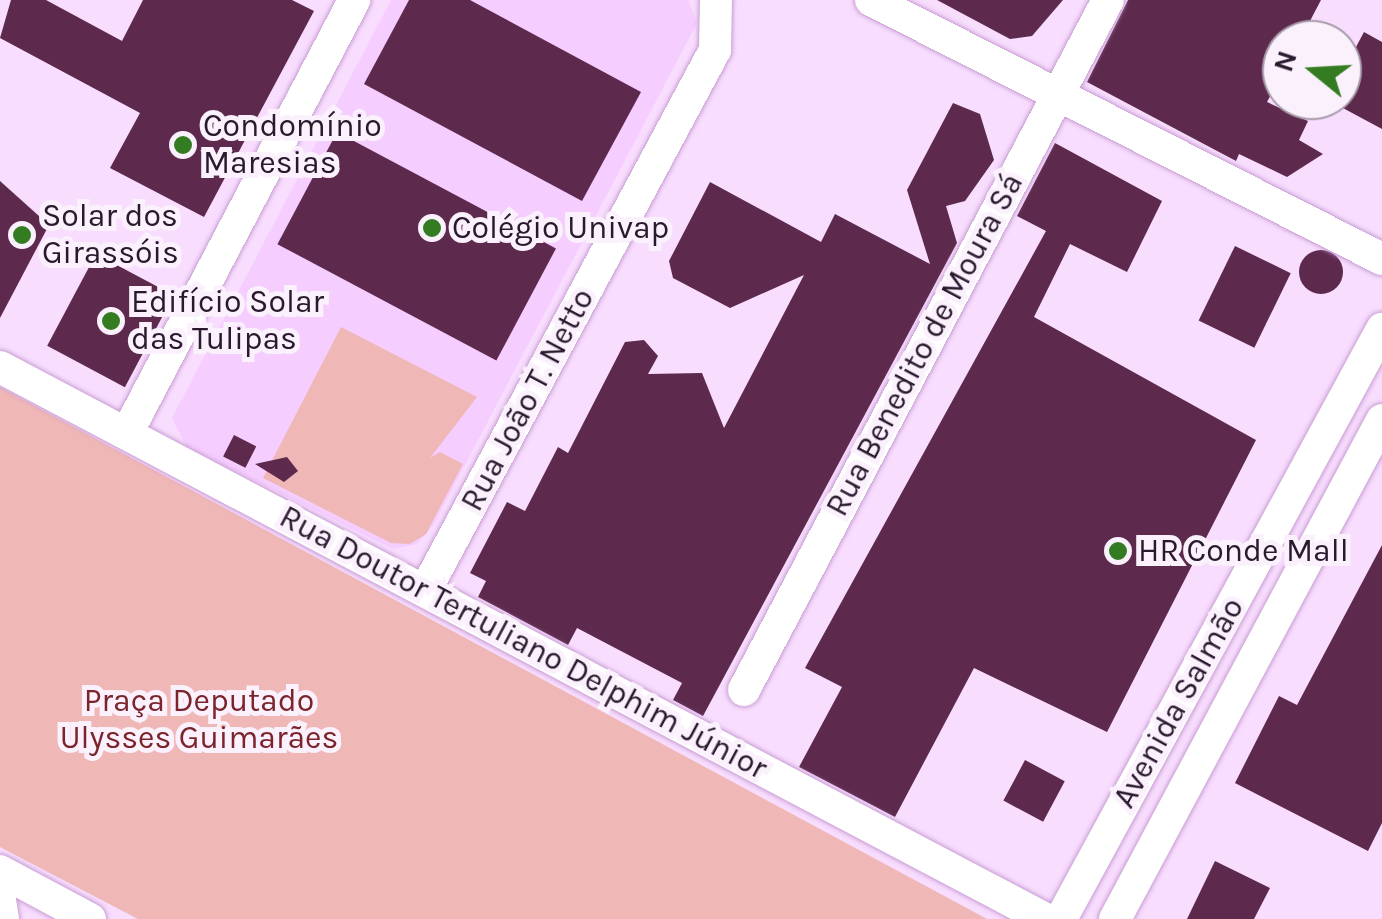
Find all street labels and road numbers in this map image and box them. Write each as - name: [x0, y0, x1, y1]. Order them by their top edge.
- street label: Rua Benedito de Moura Sá: [818, 167, 1032, 523]
- street label: Rua João T. Netto: [453, 282, 603, 518]
- street label: Rua Doutor Tertuliano Delphim Júnior: [273, 498, 773, 788]
- street label: Avenida Salmão: [1105, 591, 1253, 815]

